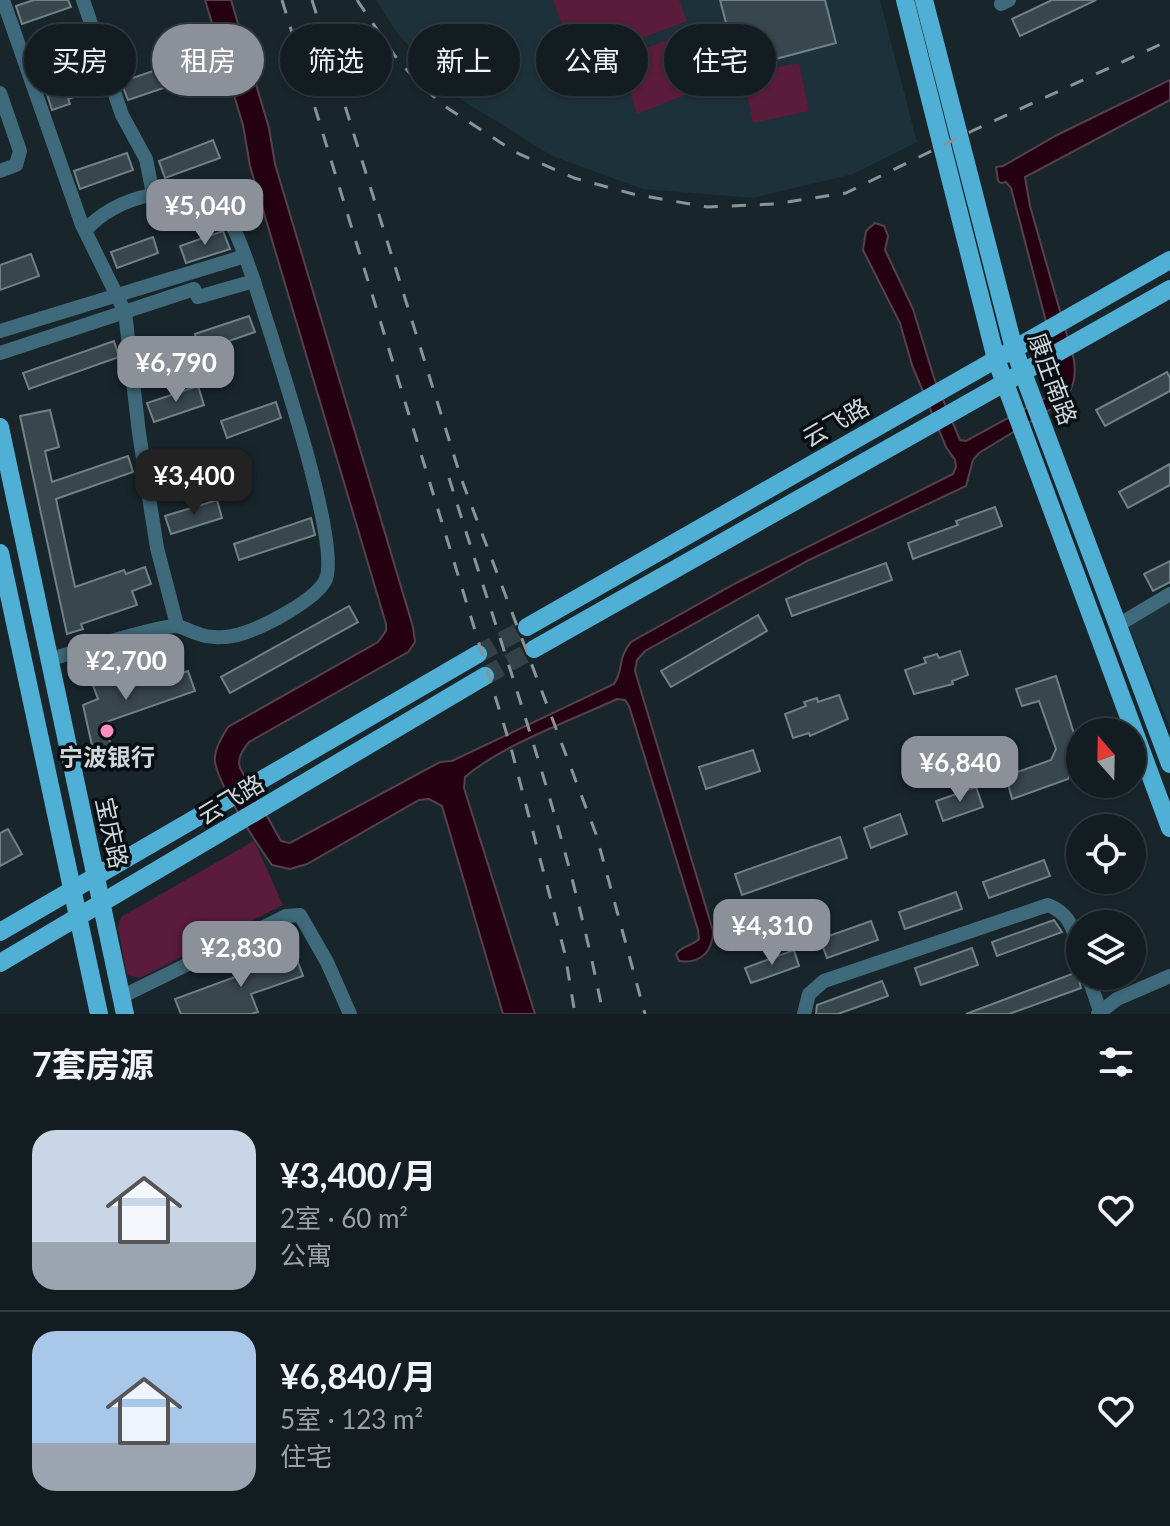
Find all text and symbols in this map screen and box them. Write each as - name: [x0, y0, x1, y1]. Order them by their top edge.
- chip: 买房: [24, 24, 136, 96]
- chip: 租房: [152, 24, 264, 96]
- chip: 筛选: [280, 24, 392, 96]
- chip: 新上: [408, 24, 520, 96]
- chip: 公寓: [536, 24, 648, 96]
- chip: 住宅: [664, 24, 776, 96]
- pin: ¥5,040: [140, 179, 270, 247]
- text: ¥5,040: [164, 189, 246, 221]
- street label: 康庄南路: [1023, 328, 1083, 429]
- pin: ¥6,790: [111, 336, 241, 404]
- text: ¥6,790: [135, 346, 217, 378]
- street label: 云飞路: [797, 391, 874, 452]
- pin: ¥3,400: [129, 449, 259, 517]
- text: ¥3,400: [153, 459, 235, 491]
- pin: ¥2,700: [61, 634, 191, 702]
- text: ¥2,700: [85, 644, 167, 676]
- north arrow: [1066, 718, 1146, 798]
- map controls: [1066, 718, 1146, 990]
- marker: 宁波银行: [98, 722, 116, 740]
- pin: ¥6,840: [895, 736, 1025, 804]
- place label: 宁波银行: [59, 742, 155, 771]
- text: ¥6,840: [919, 746, 1001, 778]
- street label: 云飞路: [192, 768, 269, 830]
- street label: 宝庆路: [91, 794, 134, 871]
- button: locate: [1066, 814, 1146, 894]
- pin: ¥4,310: [707, 899, 837, 967]
- text: ¥4,310: [731, 909, 813, 941]
- button: layers: [1066, 910, 1146, 990]
- pin: ¥2,830: [176, 921, 306, 989]
- text: ¥2,830: [200, 931, 282, 963]
- icon: filters: [1094, 1040, 1138, 1084]
- text: 7套房源: [32, 1043, 154, 1084]
- text: ¥3,400/月: [280, 1154, 436, 1195]
- icon: home: [96, 1162, 192, 1258]
- icon: heart: [1094, 1188, 1138, 1232]
- text: 2室 · 60 m²: [280, 1202, 408, 1234]
- text: 公寓: [280, 1239, 332, 1271]
- text: ¥6,840/月: [280, 1355, 436, 1396]
- icon: home: [96, 1363, 192, 1459]
- icon: heart: [1094, 1389, 1138, 1433]
- text: 5室 · 123 m²: [280, 1403, 423, 1435]
- text: 住宅: [280, 1440, 332, 1472]

